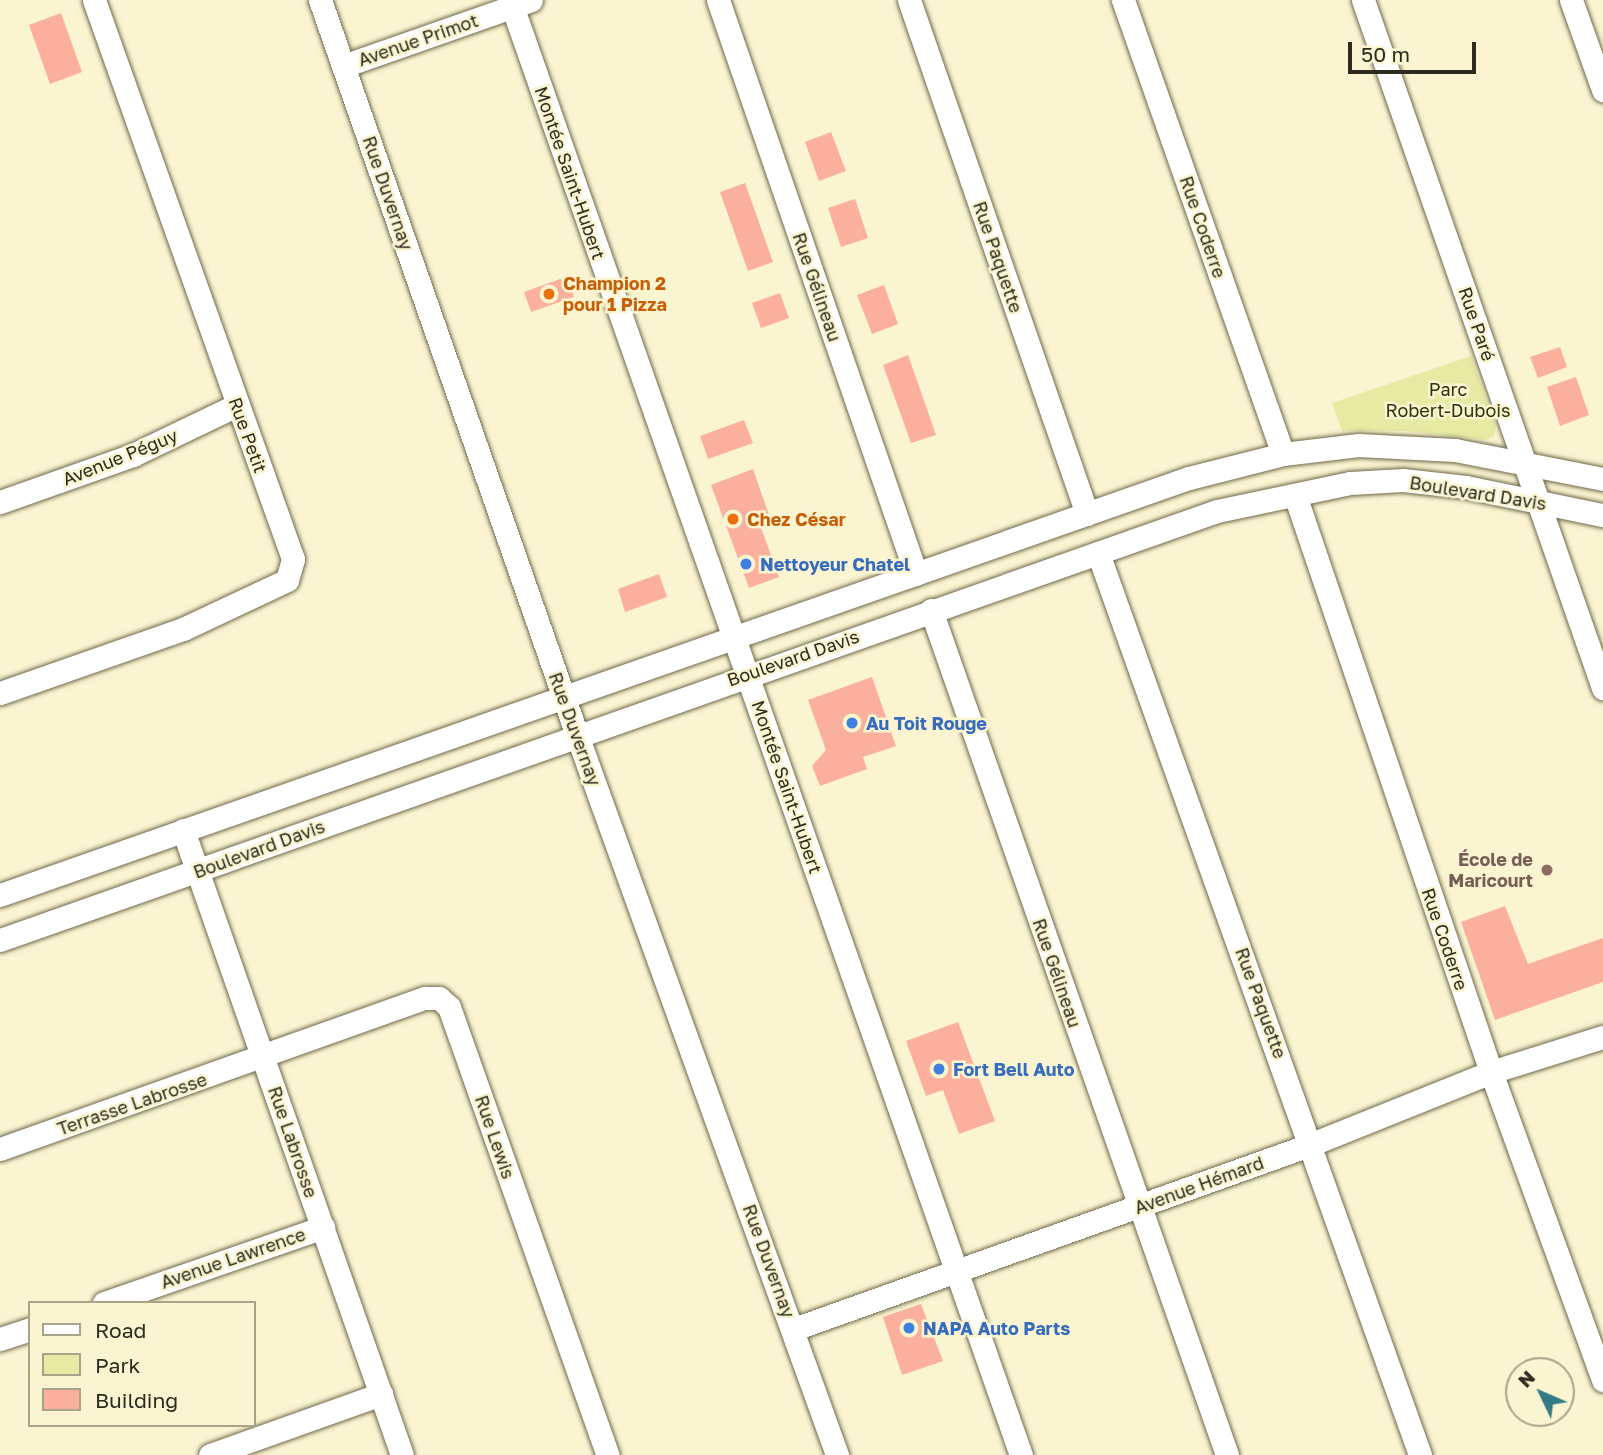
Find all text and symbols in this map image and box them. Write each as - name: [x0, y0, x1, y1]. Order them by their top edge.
- street label: Avenue Primot: [355, 9, 481, 71]
- scale bar: [1351, 28, 1479, 72]
- text: 50 m: [1361, 41, 1410, 67]
- street label: Montée Saint-Hubert: [530, 84, 610, 262]
- street label: Rue Duvernay: [358, 133, 418, 253]
- street label: Rue Coderre: [1175, 173, 1231, 281]
- street label: Rue Paquette: [969, 198, 1027, 316]
- street label: Rue Gélineau: [788, 230, 846, 344]
- place label: Champion 2 pour 1 Pizza: [563, 273, 667, 316]
- street label: Rue Paré: [1454, 284, 1500, 364]
- marker: Champion 2 pour 1 Pizza: [541, 286, 557, 302]
- park label: Parc Robert-Dubois: [1385, 379, 1511, 422]
- street label: Rue Petit: [224, 394, 272, 476]
- street label: Avenue Péguy: [59, 424, 181, 490]
- street label: Boulevard Davis: [1408, 472, 1548, 514]
- place label: Chez César: [747, 508, 846, 530]
- marker: Chez César: [725, 511, 741, 527]
- place label: Nettoyeur Chatel: [760, 553, 910, 575]
- marker: Nettoyeur Chatel: [738, 556, 754, 572]
- street label: Boulevard Davis: [724, 625, 862, 691]
- street label: Rue Duvernay: [544, 669, 606, 789]
- street label: Montée Saint-Hubert: [747, 698, 827, 876]
- place label: Au Toit Rouge: [866, 712, 987, 734]
- marker: Au Toit Rouge: [844, 715, 860, 731]
- street label: Boulevard Davis: [190, 815, 328, 883]
- place label: École de Maricourt: [1448, 849, 1533, 892]
- marker: École de Maricourt: [1539, 862, 1555, 878]
- street label: Rue Coderre: [1417, 885, 1473, 993]
- street label: Rue Gélineau: [1028, 916, 1086, 1030]
- street label: Rue Paquette: [1231, 945, 1291, 1061]
- place label: Fort Bell Auto: [953, 1058, 1075, 1080]
- marker: Fort Bell Auto: [931, 1061, 947, 1077]
- street label: Terrasse Labrosse: [54, 1068, 210, 1140]
- street label: Rue Labrosse: [264, 1083, 322, 1201]
- street label: Rue Lewis: [471, 1092, 519, 1182]
- street label: Avenue Hémard: [1131, 1152, 1267, 1218]
- street label: Rue Duvernay: [738, 1201, 800, 1321]
- street label: Avenue Lawrence: [158, 1223, 308, 1293]
- legend: [28, 1301, 256, 1427]
- text: Road: [95, 1317, 146, 1343]
- place label: NAPA Auto Parts: [923, 1317, 1070, 1339]
- marker: NAPA Auto Parts: [901, 1320, 917, 1336]
- text: Park: [95, 1352, 140, 1378]
- north arrow: [1505, 1357, 1575, 1427]
- text: N: [1513, 1365, 1539, 1392]
- text: Building: [95, 1387, 178, 1413]

